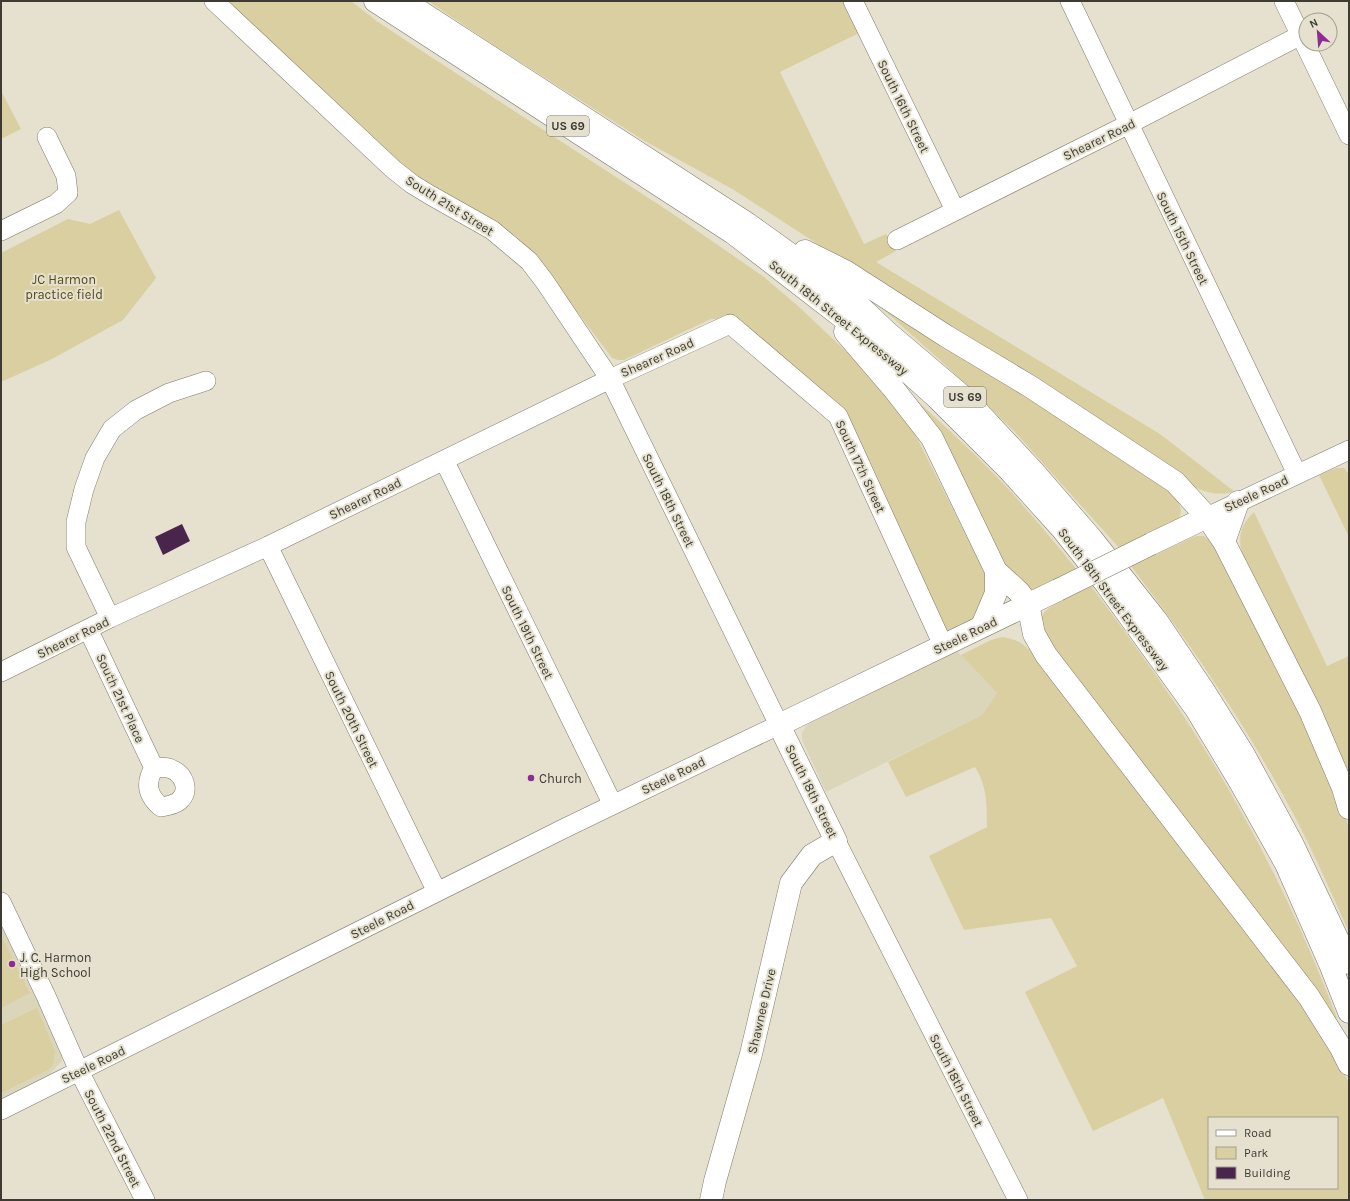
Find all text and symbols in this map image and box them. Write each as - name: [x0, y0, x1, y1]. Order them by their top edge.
- north arrow: [1298, 12, 1338, 52]
- text: N: [1307, 16, 1320, 31]
- street label: South 16th Street: [874, 57, 933, 155]
- street label: Shearer Road: [1061, 115, 1138, 163]
- road number: US 69: [547, 116, 589, 136]
- street label: South 21st Street: [403, 172, 497, 239]
- street label: South 15th Street: [1153, 189, 1212, 287]
- street label: South 18th Street Expressway: [766, 257, 911, 378]
- park label: JC Harmon practice field: [25, 272, 103, 302]
- street label: Shearer Road: [618, 335, 696, 380]
- road number: US 69: [944, 387, 986, 407]
- street label: South 17th Street: [832, 417, 889, 515]
- street label: South 18th Street: [639, 451, 698, 550]
- street label: Steele Road: [1222, 472, 1291, 515]
- street label: Shearer Road: [327, 474, 404, 522]
- street label: South 18th Street Expressway: [1055, 525, 1172, 674]
- street label: South 19th Street: [498, 583, 557, 681]
- street label: Shearer Road: [35, 613, 112, 661]
- street label: Steele Road: [931, 613, 1000, 657]
- street label: South 21st Place: [93, 651, 148, 745]
- street label: South 20th Street: [322, 669, 381, 770]
- street label: South 18th Street: [782, 742, 841, 841]
- street label: Steele Road: [639, 753, 708, 797]
- place label: Church: [539, 771, 582, 786]
- marker: Church: [526, 773, 536, 783]
- street label: Steele Road: [348, 897, 417, 942]
- place label: J. C. Harmon High School: [20, 950, 92, 980]
- marker: J. C. Harmon High School: [7, 959, 17, 969]
- street label: Shawnee Drive: [744, 967, 779, 1055]
- street label: South 18th Street: [927, 1031, 987, 1129]
- street label: Steele Road: [59, 1042, 128, 1086]
- street label: South 22nd Street: [81, 1087, 144, 1190]
- legend: [1208, 1117, 1338, 1189]
- text: Road: [1244, 1126, 1272, 1140]
- text: Park: [1244, 1146, 1269, 1160]
- text: Building: [1244, 1166, 1291, 1180]

